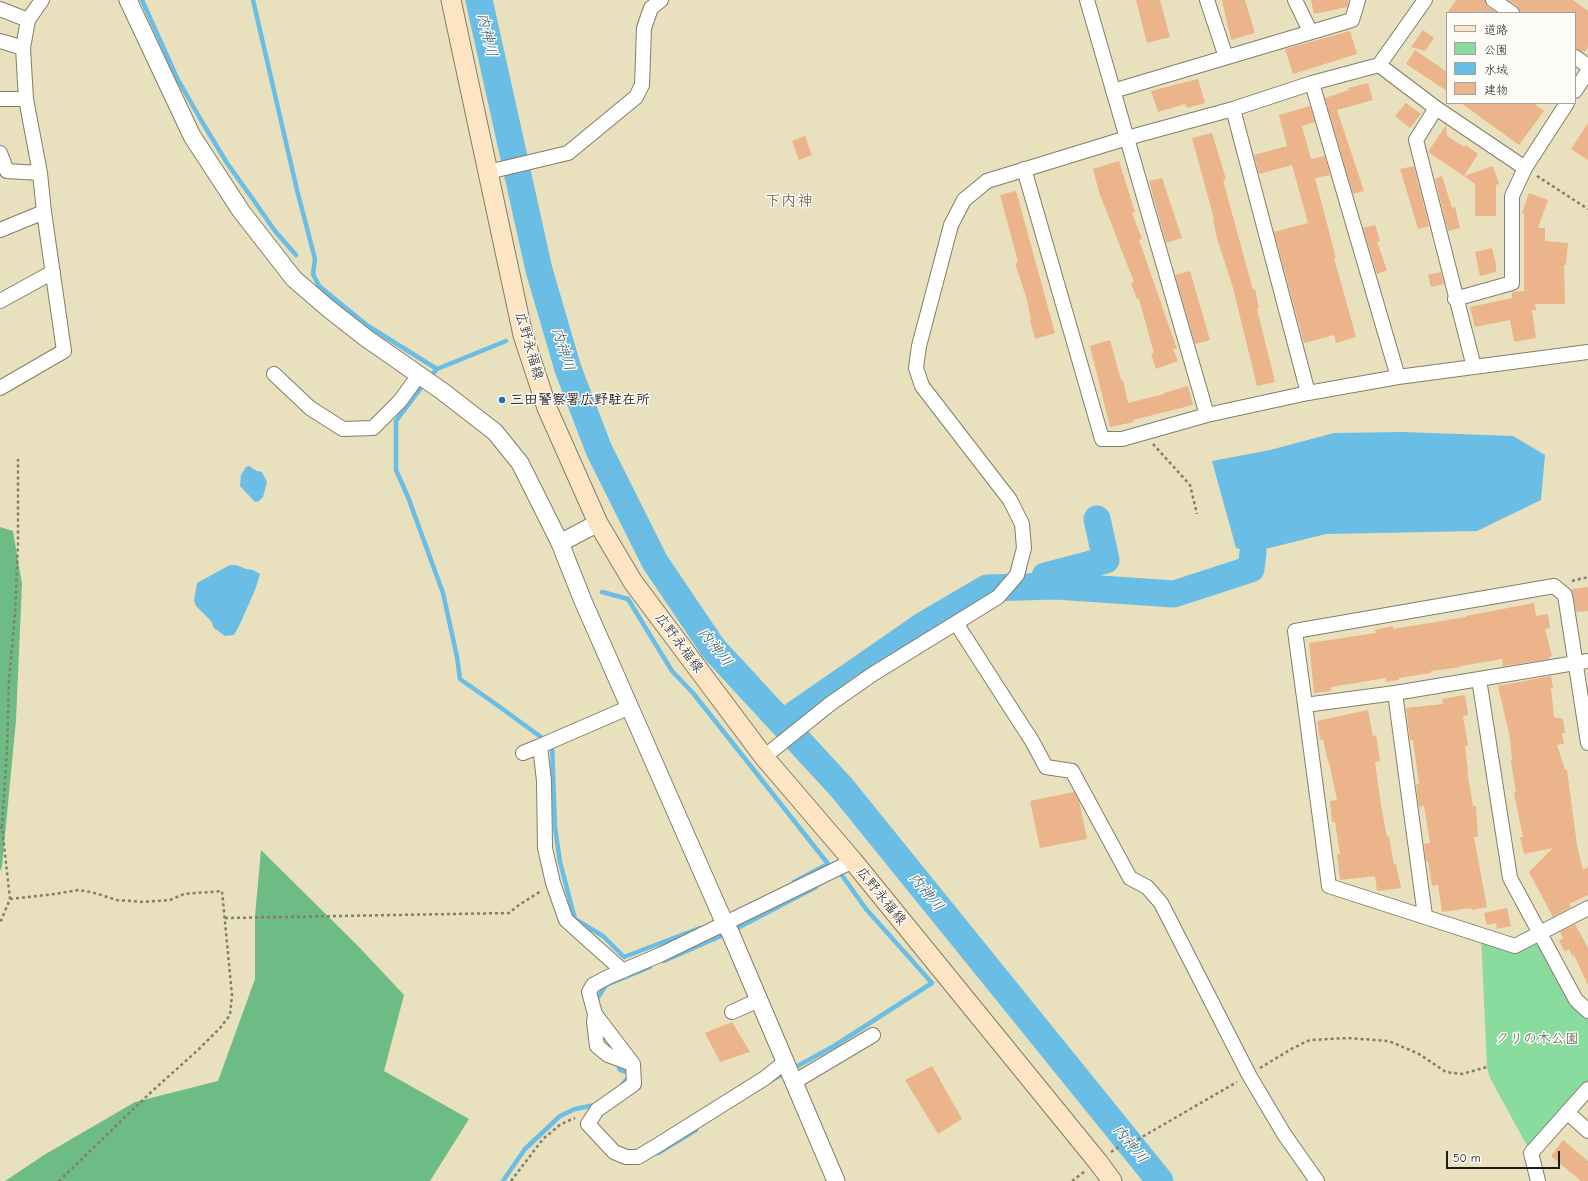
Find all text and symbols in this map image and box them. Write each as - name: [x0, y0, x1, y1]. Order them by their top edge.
- water label: 内神川: [473, 11, 501, 59]
- legend: [1446, 12, 1576, 104]
- text: 道路: [1484, 23, 1508, 37]
- text: 公園: [1484, 43, 1508, 57]
- text: 水域: [1484, 63, 1508, 77]
- text: 建物: [1484, 83, 1508, 97]
- district label: 下内神: [765, 191, 813, 211]
- street label: 広野永福線: [511, 310, 547, 382]
- water label: 内神川: [548, 325, 578, 373]
- place label: 三田警察署広野駐在所: [510, 392, 650, 408]
- marker: 三田警察署広野駐在所: [497, 395, 507, 405]
- street label: 広野永福線: [651, 610, 707, 676]
- water label: 内神川: [694, 624, 736, 670]
- street label: 広野永福線: [852, 864, 910, 928]
- water label: 内神川: [905, 869, 947, 915]
- park label: クリの木公園: [1495, 1031, 1579, 1047]
- water label: 内神川: [1109, 1121, 1151, 1167]
- scale bar: [1448, 1143, 1562, 1169]
- text: 50 m: [1453, 1151, 1481, 1165]

